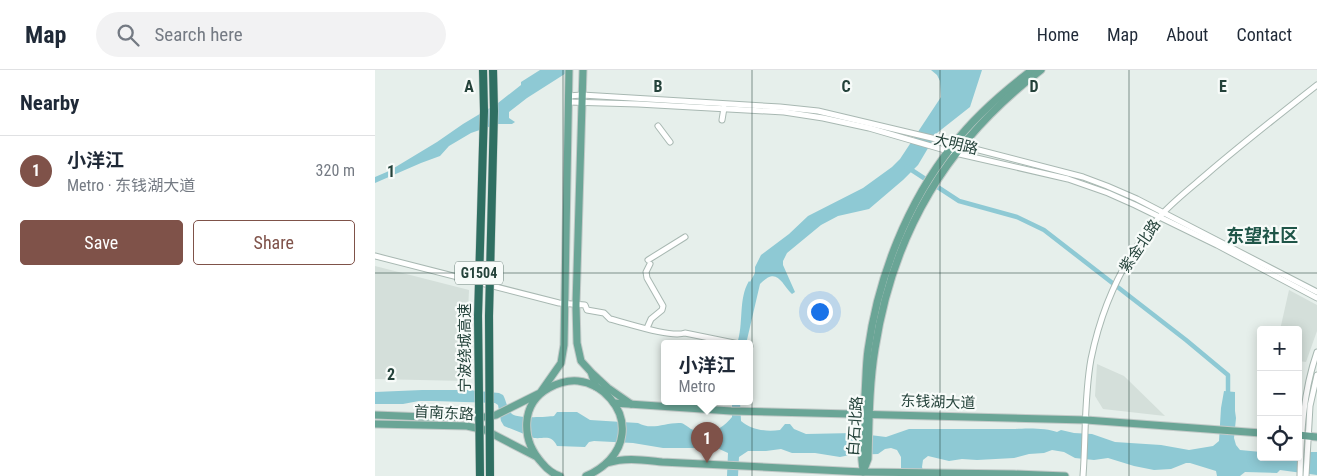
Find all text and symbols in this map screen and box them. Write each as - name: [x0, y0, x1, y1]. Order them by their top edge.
- search box: [96, 12, 446, 57]
- text: Map: [25, 21, 66, 49]
- icon: search: [114, 21, 142, 49]
- text: Search here: [154, 23, 243, 46]
- text: Home: [1037, 24, 1079, 45]
- text: Map: [1107, 24, 1138, 45]
- text: About: [1166, 24, 1208, 45]
- text: Contact: [1236, 24, 1292, 45]
- text: A: [464, 77, 474, 96]
- text: B: [654, 77, 663, 96]
- text: C: [841, 77, 851, 96]
- text: D: [1029, 77, 1039, 96]
- text: E: [1219, 77, 1227, 96]
- text: Nearby: [20, 91, 79, 115]
- street label: 大明路: [932, 130, 980, 158]
- text: 小洋江: [67, 149, 124, 172]
- text: 1: [32, 161, 40, 180]
- text: 320 m: [316, 161, 355, 180]
- text: 1: [387, 162, 395, 181]
- text: Metro · 东钱湖大道: [67, 176, 195, 195]
- street label: 紫金北路: [1116, 216, 1164, 276]
- button: Save: [20, 220, 183, 265]
- button: Share: [193, 220, 355, 265]
- district label: 东望社区: [1226, 225, 1298, 246]
- road number: G1504: [455, 262, 503, 284]
- your location: [807, 299, 833, 325]
- street label: 宁波绕城高速: [456, 303, 474, 393]
- map controls: [1257, 326, 1302, 461]
- button: +: [1257, 326, 1302, 371]
- popup: [661, 340, 753, 405]
- text: 小洋江: [678, 354, 736, 377]
- text: 2: [387, 365, 395, 384]
- button: −: [1257, 371, 1302, 416]
- text: Metro: [678, 377, 716, 396]
- street label: 东钱湖大道: [900, 392, 976, 412]
- street label: 白石北路: [844, 395, 866, 457]
- street label: 首南东路: [414, 402, 474, 424]
- button: locate: [1257, 416, 1302, 461]
- pin: 1: [691, 422, 723, 463]

